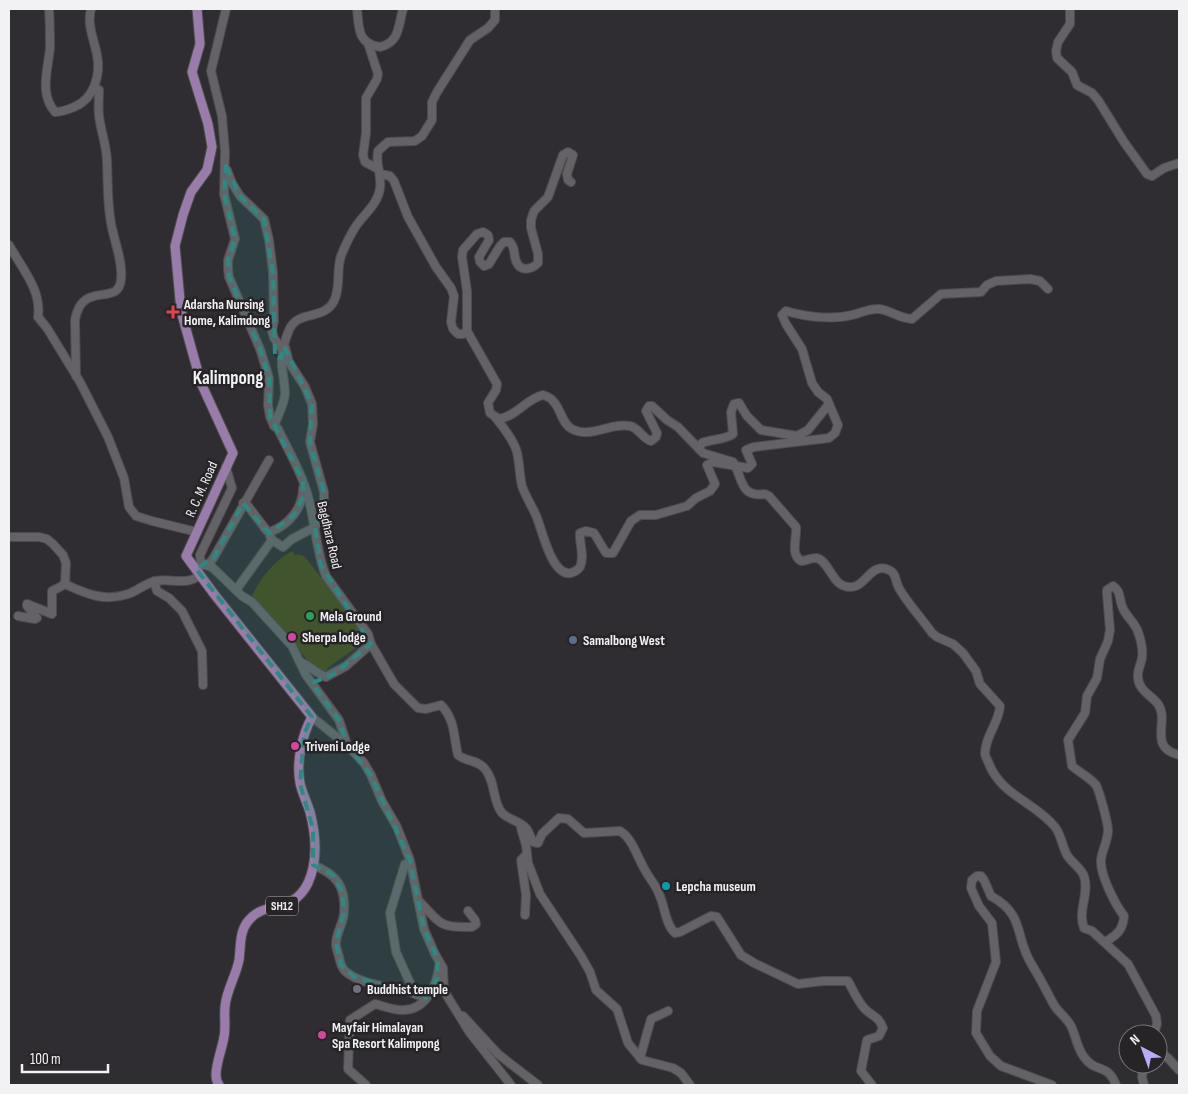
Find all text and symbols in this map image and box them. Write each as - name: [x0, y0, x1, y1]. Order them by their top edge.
- place label: Adarsha Nursing Home, Kalimdong: [183, 296, 270, 329]
- marker: Adarsha Nursing Home, Kalimdong: [166, 305, 180, 319]
- district label: Kalimpong: [193, 367, 263, 390]
- street label: R. C. M. Road: [182, 458, 221, 520]
- street label: Bagdhara Road: [313, 500, 346, 571]
- place label: Mela Ground: [320, 608, 382, 625]
- marker: Mela Ground: [304, 610, 316, 622]
- place label: Sherpa lodge: [302, 629, 366, 646]
- marker: Sherpa lodge: [286, 631, 298, 643]
- place label: Samalbong West: [583, 632, 665, 649]
- marker: Samalbong West: [567, 634, 579, 646]
- place label: Triveni Lodge: [305, 738, 370, 755]
- marker: Triveni Lodge: [289, 740, 301, 752]
- place label: Lepcha museum: [676, 878, 756, 895]
- marker: Lepcha museum: [660, 880, 672, 892]
- road number: SH12: [266, 896, 298, 916]
- place label: Buddhist temple: [367, 981, 448, 998]
- marker: Buddhist temple: [351, 983, 363, 995]
- place label: Mayfair Himalayan Spa Resort Kalimpong: [332, 1019, 440, 1052]
- north arrow: [1118, 1024, 1168, 1074]
- marker: Mayfair Himalayan Spa Resort Kalimpong: [316, 1029, 328, 1041]
- text: N: [1126, 1031, 1143, 1048]
- scale bar: [22, 1042, 109, 1074]
- text: 100 m: [30, 1050, 61, 1069]

